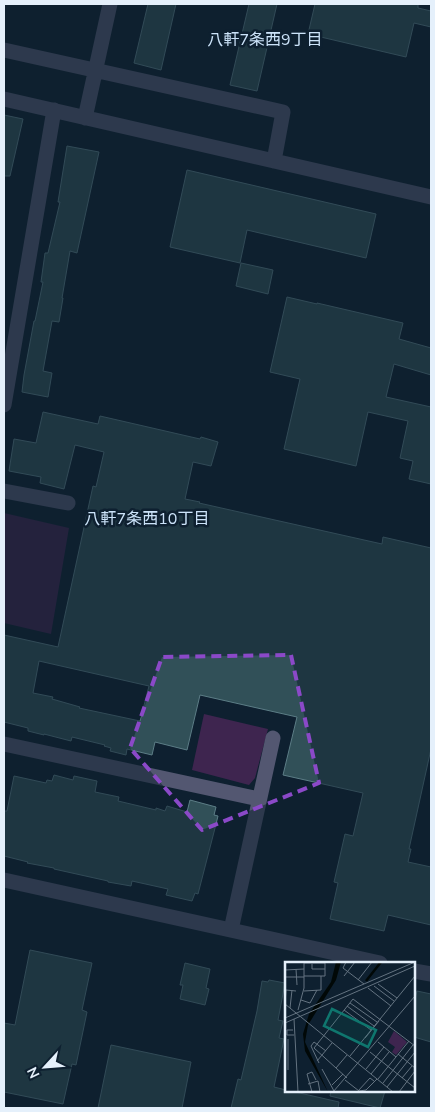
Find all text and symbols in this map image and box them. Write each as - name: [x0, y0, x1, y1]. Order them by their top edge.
- district label: 八軒7条西9丁目: [207, 29, 323, 51]
- district label: 八軒7条西10丁目: [85, 508, 209, 530]
- inset map: [285, 962, 415, 1092]
- north arrow: [20, 1042, 70, 1092]
- text: N: [23, 1064, 45, 1081]

